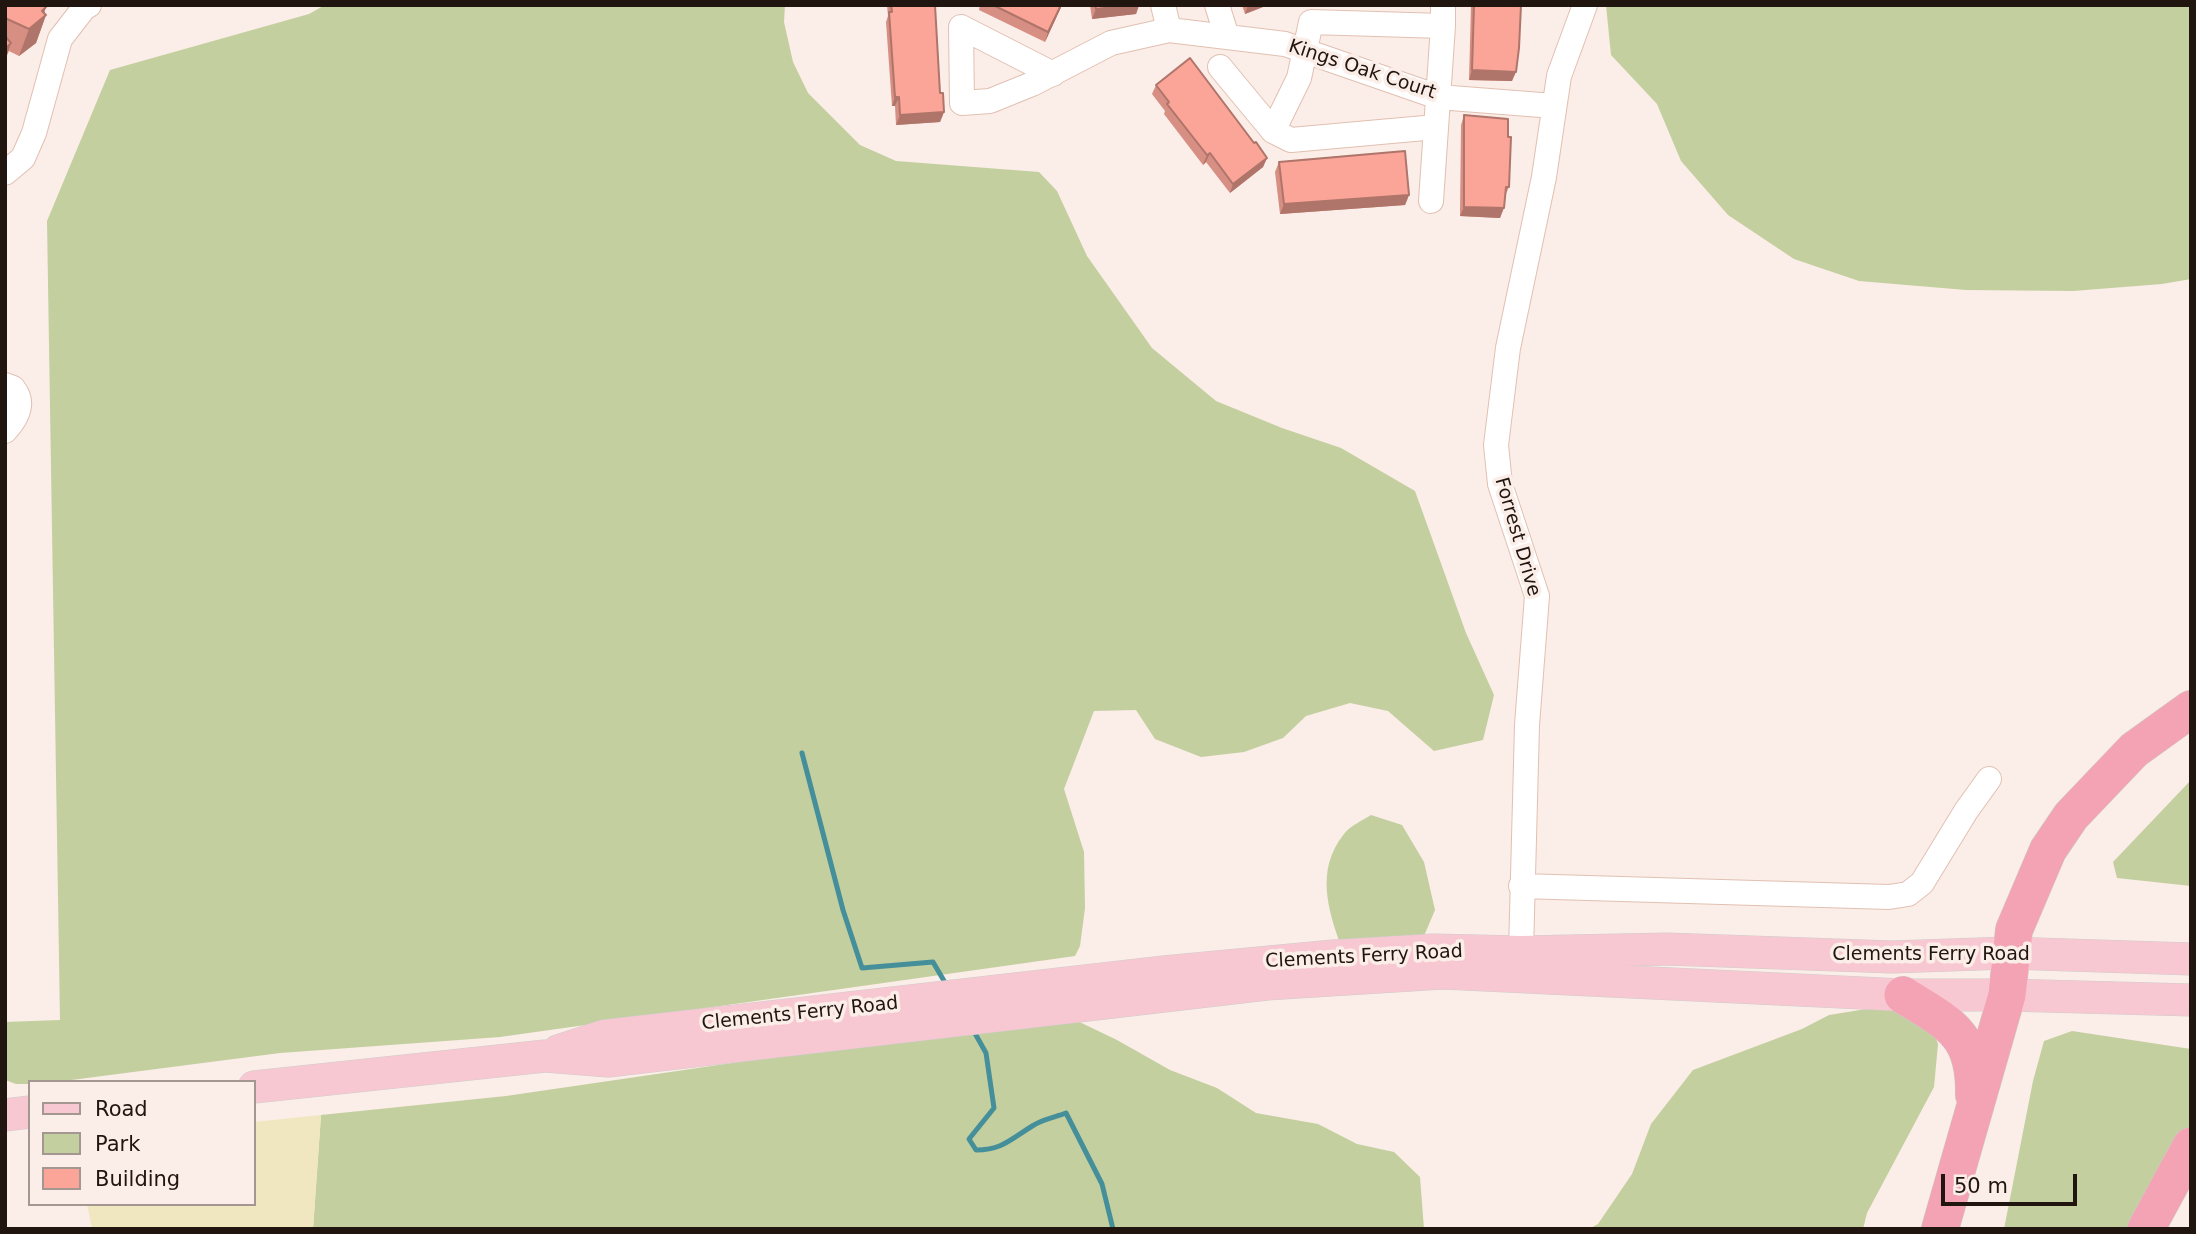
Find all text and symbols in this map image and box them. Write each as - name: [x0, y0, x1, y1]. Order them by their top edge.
- street label: Kings Oak Court: [1285, 35, 1439, 105]
- street label: Forrest Drive: [1489, 475, 1545, 599]
- street label: Clements Ferry Road: [1265, 940, 1463, 974]
- street label: Clements Ferry Road: [1832, 944, 2030, 966]
- street label: Clements Ferry Road: [701, 992, 899, 1036]
- legend: [28, 1080, 256, 1206]
- text: Road: [95, 1097, 148, 1121]
- text: Park: [95, 1132, 140, 1156]
- scale bar: [1944, 1160, 2080, 1204]
- text: Building: [95, 1167, 180, 1191]
- text: 50 m: [1954, 1174, 2008, 1198]

